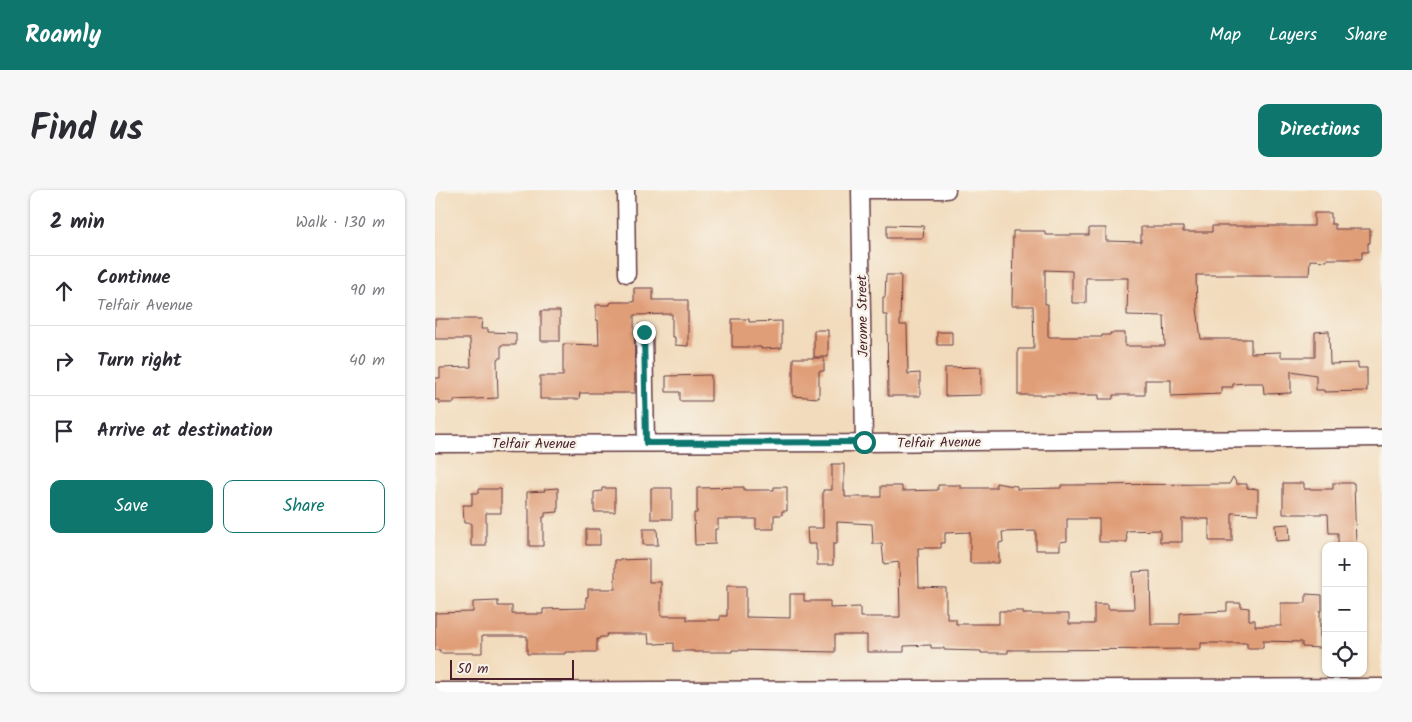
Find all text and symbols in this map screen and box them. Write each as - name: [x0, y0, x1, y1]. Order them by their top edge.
- text: Roamly: [25, 16, 101, 55]
- text: Map: [1210, 21, 1241, 50]
- text: Layers: [1269, 21, 1317, 50]
- text: Share: [1345, 21, 1387, 50]
- text: Find us: [30, 102, 143, 158]
- button: Directions: [1258, 104, 1382, 157]
- text: 2 min: [50, 206, 105, 239]
- text: Walk · 130 m: [296, 210, 385, 235]
- text: Continue: [97, 263, 170, 293]
- street label: Jerome Street: [851, 274, 875, 357]
- icon: ahead: [50, 277, 78, 305]
- text: 90 m: [350, 278, 385, 303]
- text: Telfair Avenue: [97, 293, 193, 318]
- route end: [633, 321, 656, 344]
- text: Turn right: [97, 346, 182, 376]
- icon: right: [50, 347, 78, 375]
- text: 40 m: [349, 348, 385, 373]
- text: Arrive at destination: [97, 416, 273, 446]
- icon: arrive: [50, 417, 78, 445]
- route start: [853, 431, 876, 454]
- street label: Telfair Avenue: [897, 431, 982, 455]
- street label: Telfair Avenue: [492, 433, 577, 455]
- button: Save: [50, 480, 213, 533]
- button: Share: [223, 480, 385, 533]
- map controls: [1322, 542, 1367, 677]
- button: +: [1322, 542, 1367, 587]
- button: −: [1322, 587, 1367, 632]
- button: locate: [1322, 632, 1367, 677]
- scale bar: [450, 657, 574, 680]
- text: 50 m: [457, 658, 488, 680]

